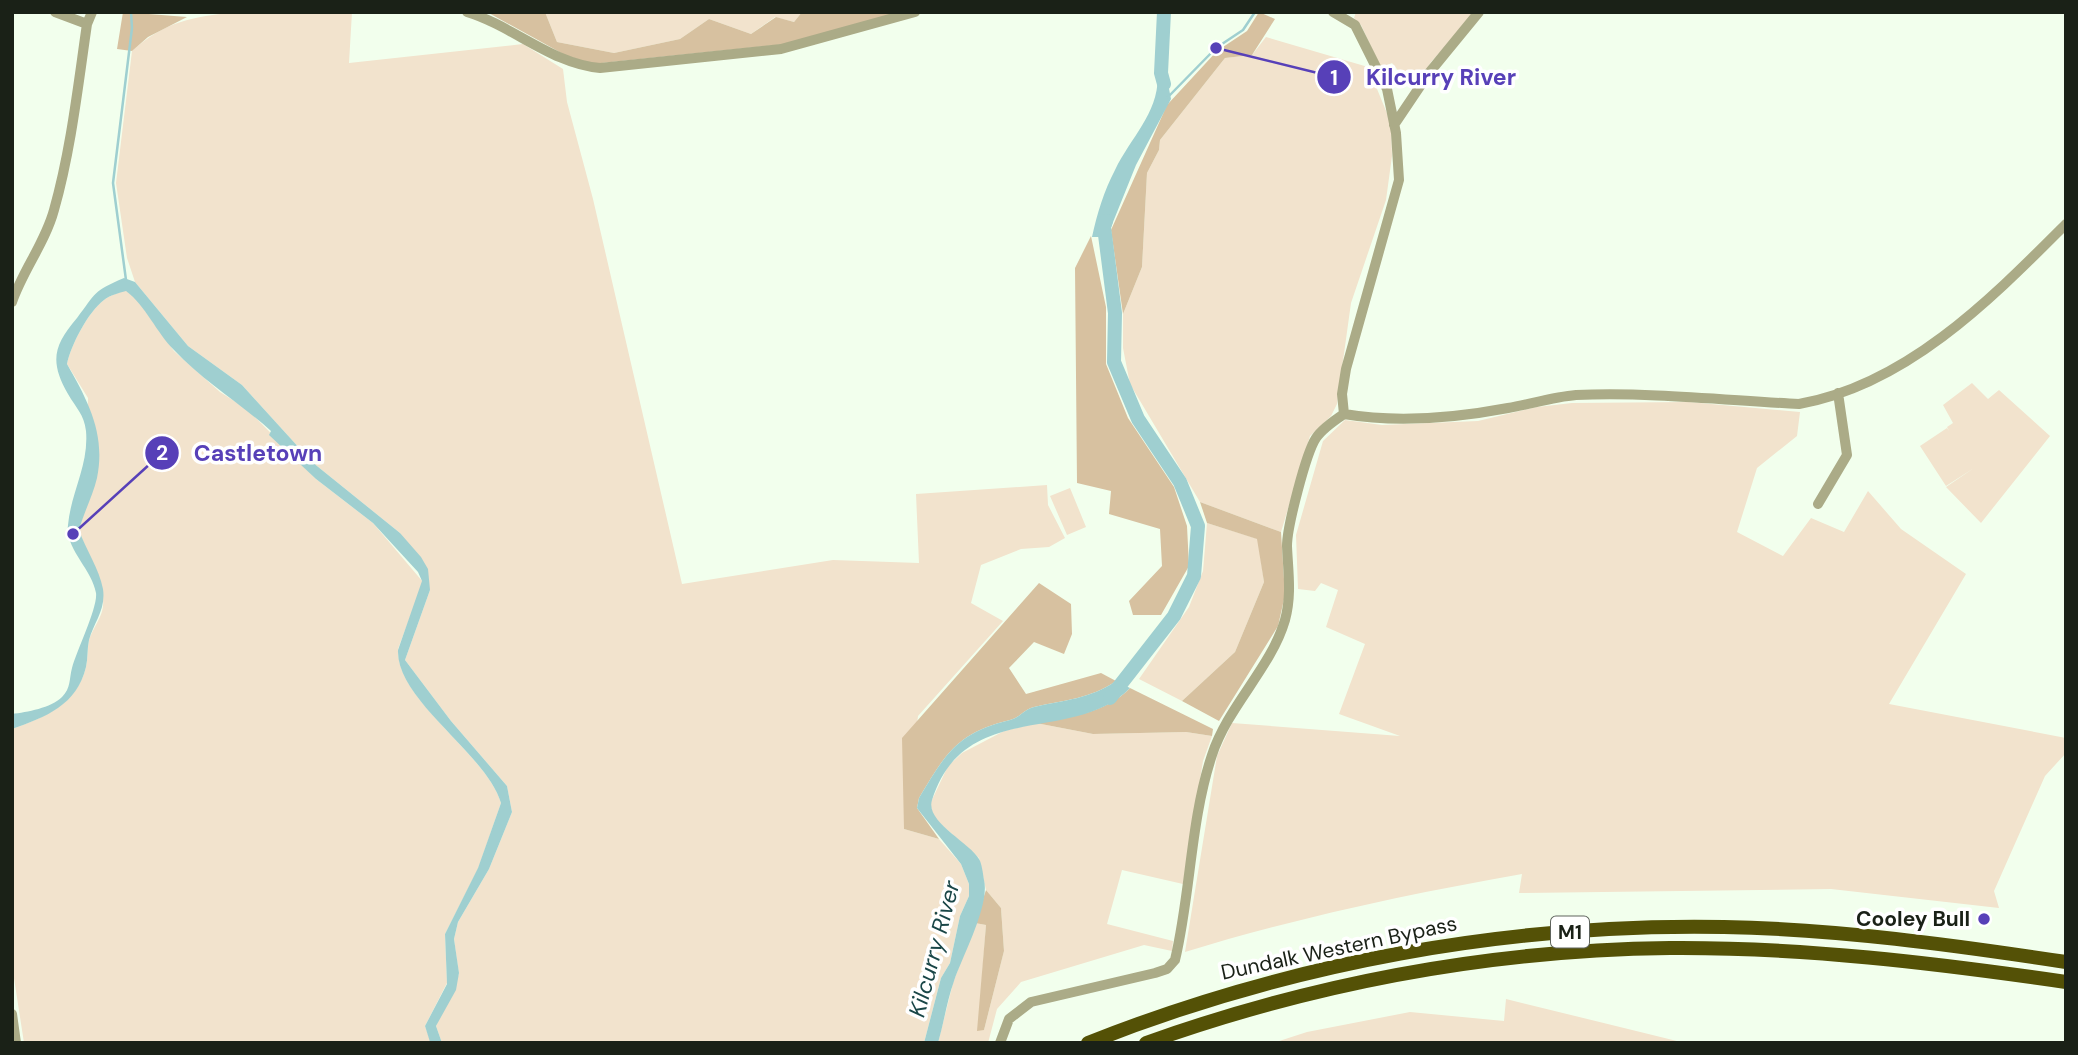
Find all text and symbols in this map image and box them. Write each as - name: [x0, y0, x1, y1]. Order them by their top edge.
- callout: Kilcurry River: [1317, 55, 1530, 99]
- text: Kilcurry River: [1366, 62, 1516, 92]
- text: 1: [1330, 64, 1338, 92]
- callout: Castletown: [144, 431, 336, 475]
- text: Castletown: [194, 438, 322, 468]
- text: 2: [156, 439, 168, 467]
- water label: Kilcurry River: [901, 876, 967, 1020]
- place label: Cooley Bull: [1856, 905, 1970, 933]
- street label: Dundalk Western Bypass: [1218, 909, 1460, 987]
- marker: Cooley Bull: [1976, 911, 1992, 927]
- road number: M1: [1551, 916, 1589, 948]

